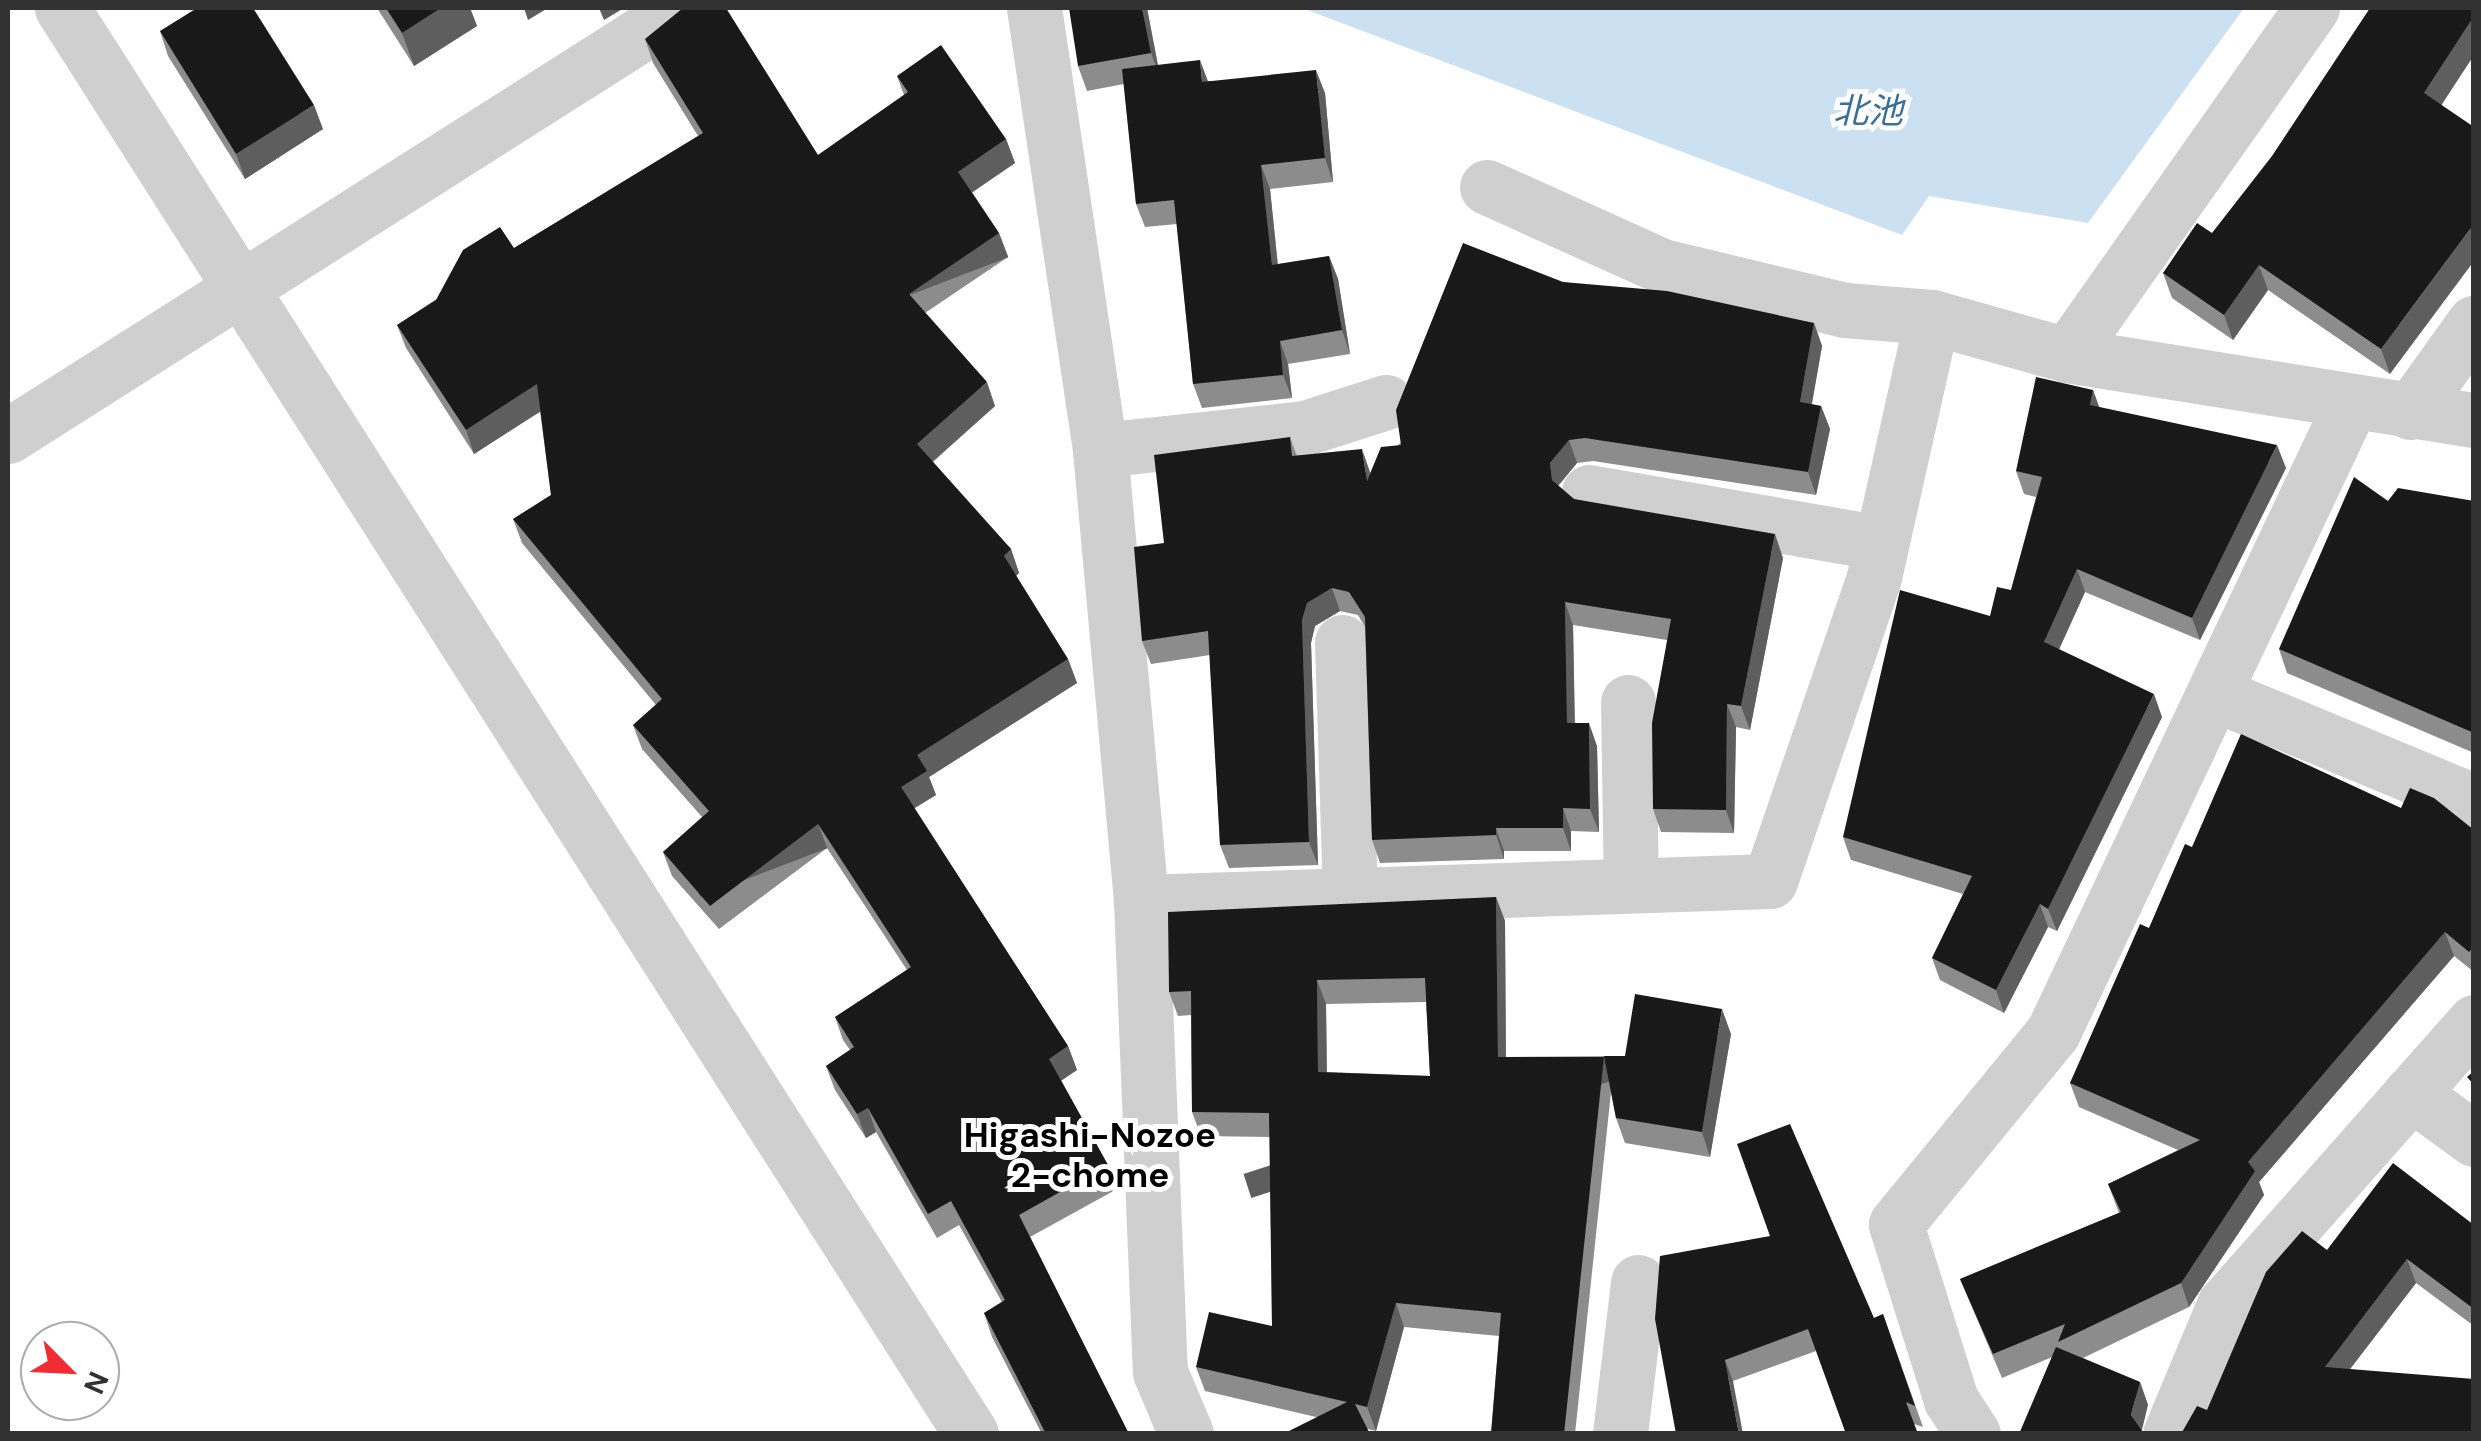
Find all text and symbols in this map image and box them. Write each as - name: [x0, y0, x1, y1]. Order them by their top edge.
- water label: 北池: [1833, 90, 1903, 132]
- district label: Higashi-Nozoe 2-chome: [964, 1114, 1216, 1196]
- north arrow: [20, 1321, 120, 1421]
- text: N: [75, 1366, 117, 1399]

